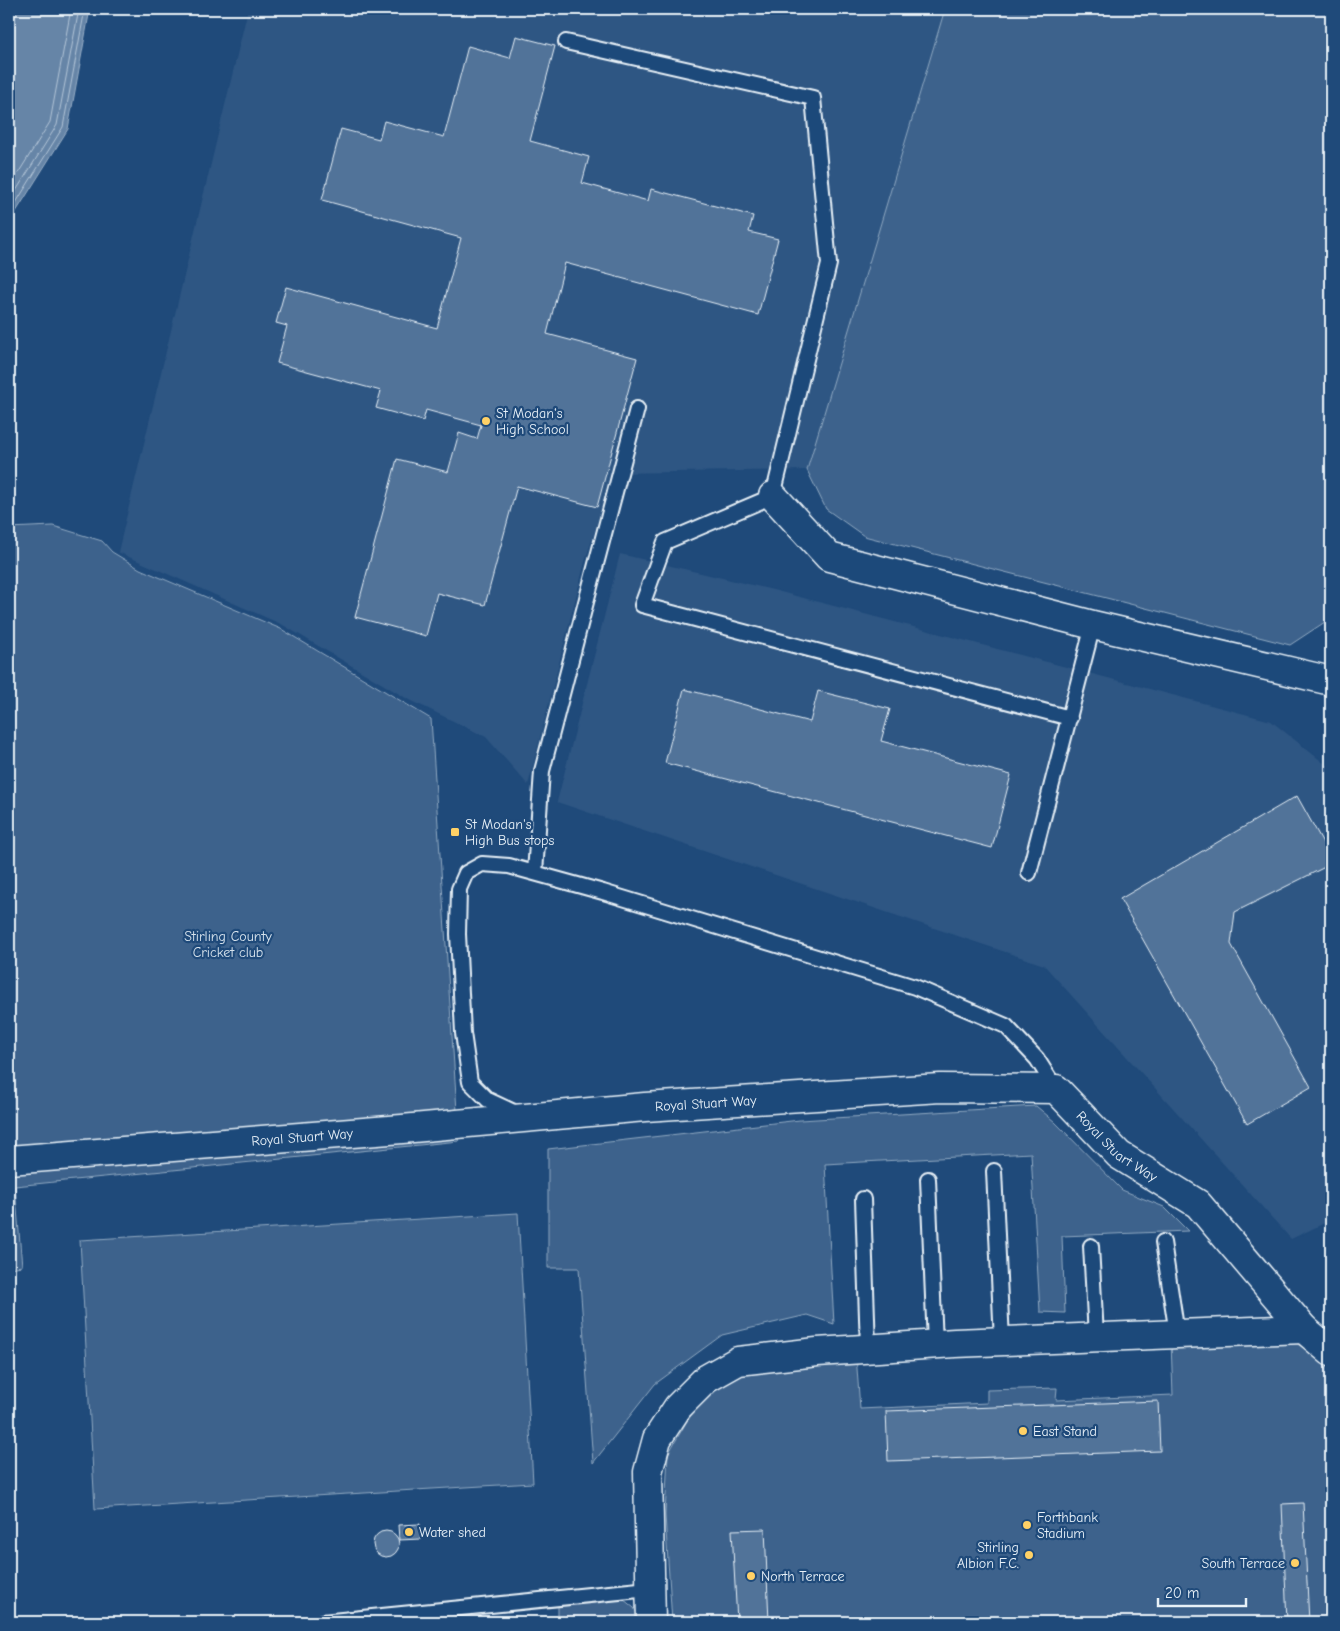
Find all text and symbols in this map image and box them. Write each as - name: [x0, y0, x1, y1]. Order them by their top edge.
- place label: St Modan's High School: [496, 405, 569, 438]
- marker: St Modan's High School: [480, 415, 492, 427]
- place label: St Modan's High Bus stops: [465, 816, 554, 849]
- marker: St Modan's High Bus stops: [449, 826, 461, 838]
- park label: Stirling County Cricket club: [184, 928, 273, 961]
- street label: Royal Stuart Way: [654, 1092, 758, 1115]
- street label: Royal Stuart Way: [1073, 1108, 1161, 1186]
- street label: Royal Stuart Way: [251, 1125, 354, 1150]
- place label: East Stand: [1033, 1423, 1097, 1440]
- marker: East Stand: [1017, 1425, 1029, 1437]
- place label: Forthbank Stadium: [1037, 1509, 1098, 1542]
- marker: Forthbank Stadium: [1021, 1519, 1033, 1531]
- place label: Water shed: [419, 1524, 486, 1541]
- marker: Water shed: [403, 1526, 415, 1538]
- place label: Stirling Albion F.C.: [957, 1539, 1019, 1572]
- marker: Stirling Albion F.C.: [1023, 1549, 1035, 1561]
- place label: South Terrace: [1201, 1555, 1285, 1572]
- marker: South Terrace: [1289, 1557, 1301, 1569]
- place label: North Terrace: [761, 1568, 844, 1585]
- marker: North Terrace: [745, 1570, 757, 1582]
- scale bar: [1158, 1576, 1245, 1608]
- text: 20 m: [1165, 1584, 1199, 1602]

